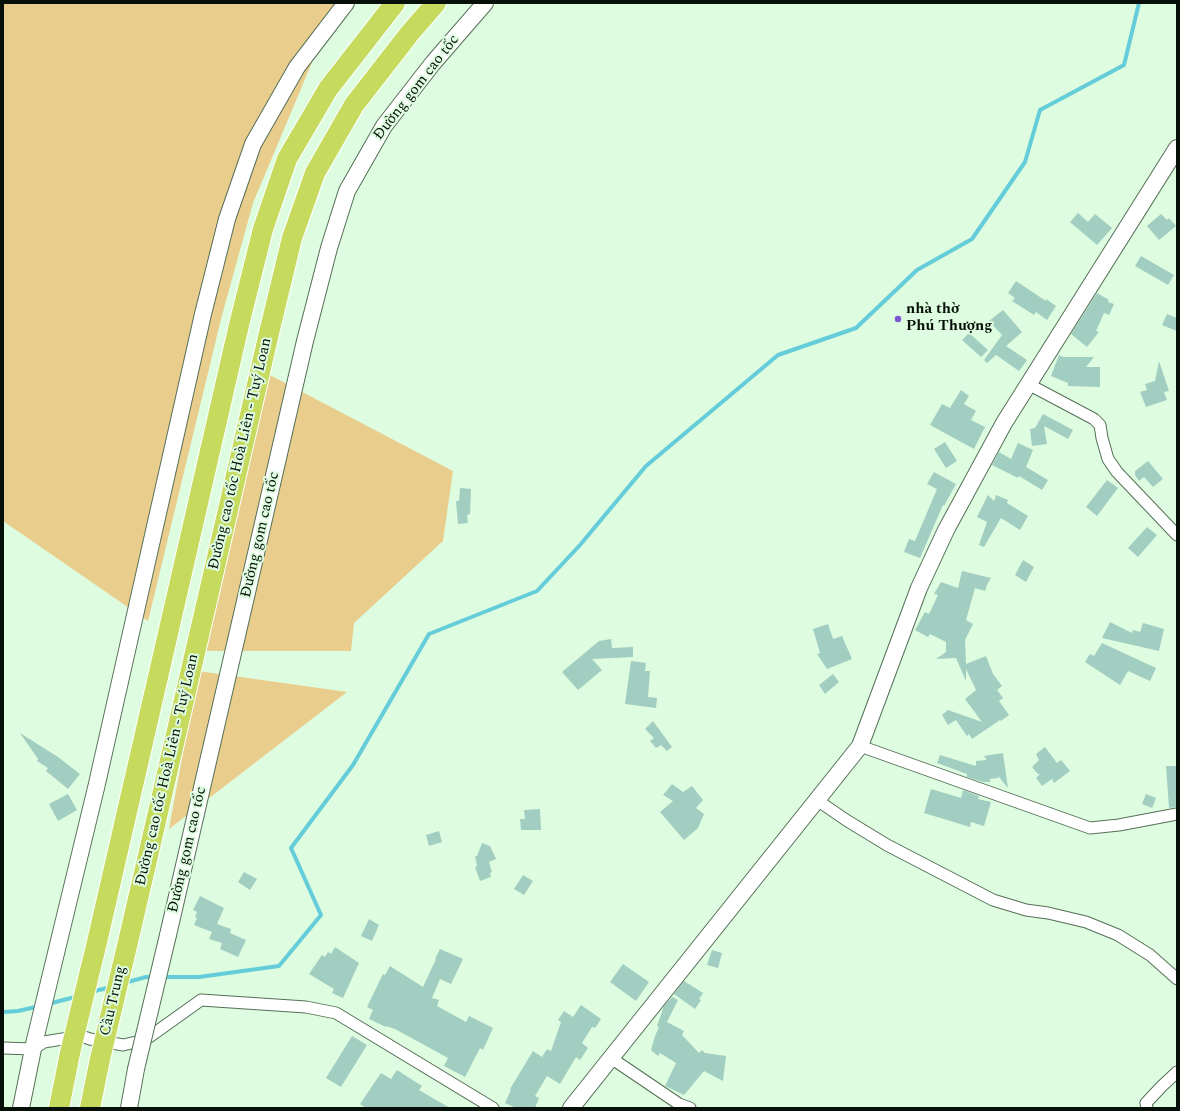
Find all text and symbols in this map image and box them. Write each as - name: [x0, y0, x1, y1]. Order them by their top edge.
- street label: Đường gom cao tốc: [370, 32, 464, 144]
- place label: nhà thờ Phú Thượng: [906, 301, 992, 336]
- marker: nhà thờ Phú Thượng: [893, 314, 903, 324]
- street label: Đường cao tốc Hoà Liên - Tuý Loan: [206, 336, 276, 572]
- street label: Đường gom cao tốc: [238, 470, 284, 600]
- street label: Đường cao tốc Hoà Liên - Tuý Loan: [133, 652, 203, 888]
- street label: Đường gom cao tốc: [165, 785, 211, 915]
- street label: Cầu Trung: [97, 964, 131, 1038]

